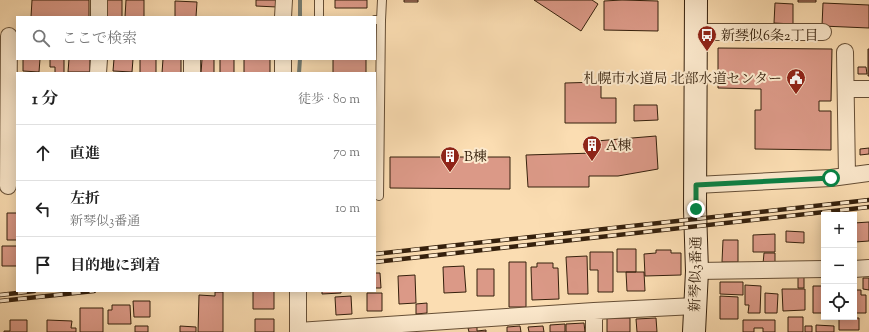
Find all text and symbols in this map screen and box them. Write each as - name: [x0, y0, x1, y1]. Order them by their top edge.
- search box: [16, 16, 376, 60]
- bus stop icon: 新琴似6条2丁目: [696, 24, 718, 52]
- icon: search: [30, 27, 52, 49]
- place label: 新琴似6条2丁目: [721, 27, 819, 47]
- text: ここで検索: [62, 29, 137, 50]
- public building icon: 札幌市水道局 北部水道センター: [785, 67, 807, 95]
- place label: 札幌市水道局 北部水道センター: [584, 70, 782, 90]
- text: 1 分: [32, 88, 58, 112]
- text: 徒歩 · 80 m: [298, 91, 360, 109]
- building icon: A棟: [581, 134, 603, 162]
- place label: A棟: [606, 137, 631, 157]
- icon: ahead: [32, 142, 54, 164]
- text: 直進: [70, 144, 100, 165]
- text: 70 m: [333, 144, 360, 162]
- building icon: B棟: [439, 145, 461, 173]
- place label: B棟: [464, 148, 487, 168]
- route start: [822, 169, 840, 187]
- text: 左折: [70, 189, 100, 210]
- icon: left: [32, 198, 54, 220]
- text: 10 m: [335, 200, 360, 218]
- route end: [687, 200, 705, 218]
- map controls: [821, 212, 857, 320]
- button: +: [821, 212, 857, 248]
- text: 新琴似3番通: [70, 213, 140, 231]
- street label: 新琴似3番通: [686, 236, 708, 312]
- button: −: [821, 248, 857, 284]
- icon: arrive: [32, 254, 54, 276]
- text: 目的地に到着: [70, 256, 160, 277]
- button: locate: [821, 284, 857, 320]

